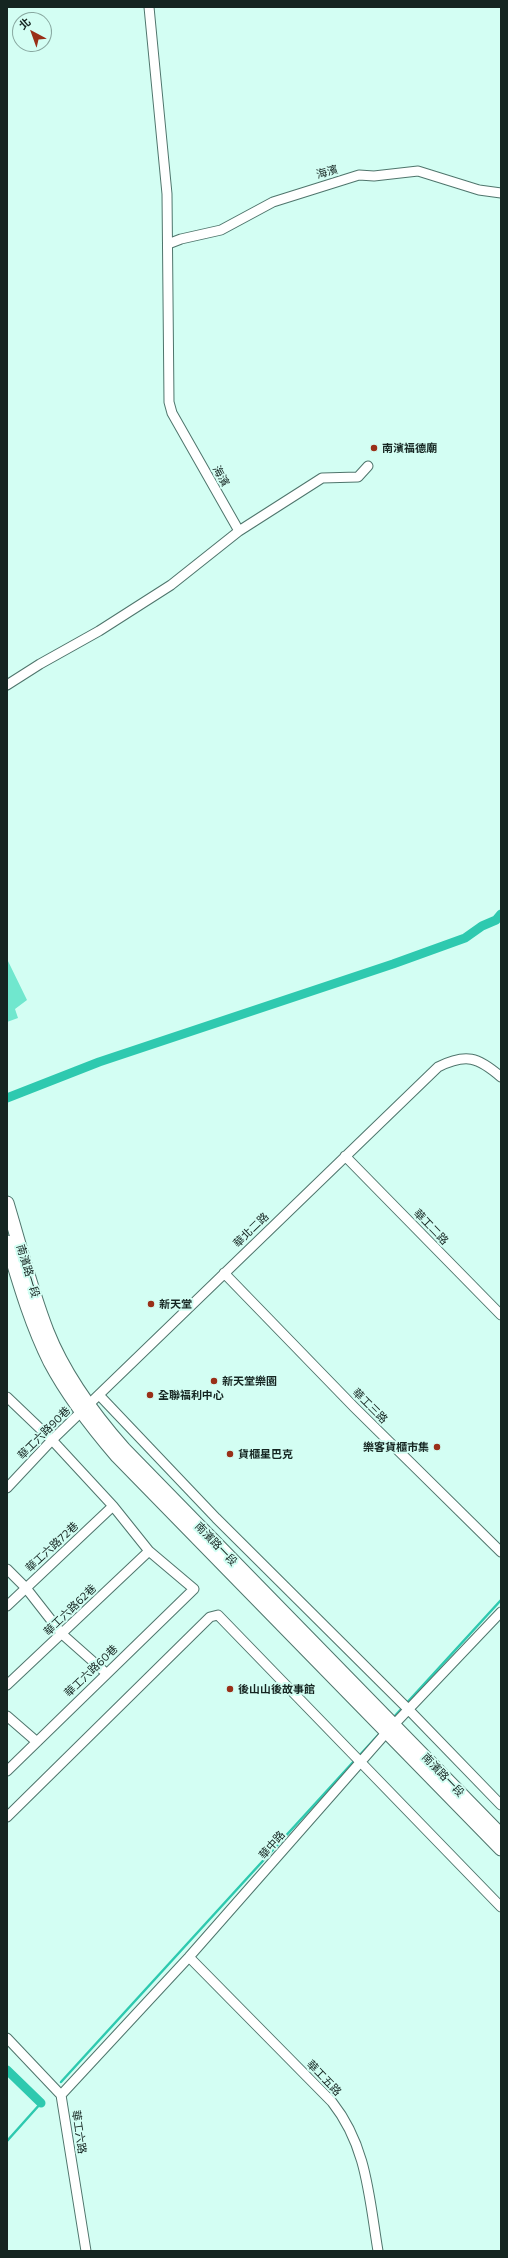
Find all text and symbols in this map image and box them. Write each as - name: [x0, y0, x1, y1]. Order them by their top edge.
- north arrow: [12, 12, 52, 52]
- text: 北: [16, 15, 33, 32]
- street label: 海濱: [315, 163, 339, 181]
- place label: 南濱福德廟: [382, 441, 437, 455]
- marker: 南濱福德廟: [369, 443, 379, 453]
- street label: 海濱: [210, 463, 232, 489]
- street label: 華工二路: [411, 1207, 451, 1247]
- street label: 華北二路: [231, 1210, 271, 1250]
- street label: 南濱路一段: [14, 1243, 42, 1299]
- place label: 新天堂: [159, 1297, 192, 1311]
- marker: 新天堂: [146, 1299, 156, 1309]
- place label: 新天堂樂園: [222, 1374, 277, 1388]
- marker: 新天堂樂園: [209, 1376, 219, 1386]
- street label: 華工三路: [350, 1386, 390, 1426]
- place label: 全聯福利中心: [158, 1388, 224, 1402]
- marker: 全聯福利中心: [145, 1390, 155, 1400]
- street label: 華工六路90巷: [15, 1404, 73, 1462]
- place label: 樂客貨櫃市集: [363, 1440, 429, 1454]
- marker: 樂客貨櫃市集: [432, 1442, 442, 1452]
- place label: 貨櫃星巴克: [238, 1447, 293, 1461]
- marker: 貨櫃星巴克: [225, 1449, 235, 1459]
- street label: 華工六路72巷: [23, 1519, 81, 1575]
- street label: 南濱路一段: [192, 1520, 240, 1568]
- street label: 華工六路62巷: [41, 1582, 99, 1638]
- street label: 華工六路60巷: [62, 1642, 120, 1700]
- place label: 後山山後故事館: [238, 1682, 315, 1696]
- marker: 後山山後故事館: [225, 1684, 235, 1694]
- street label: 南濱路一段: [419, 1751, 467, 1799]
- street label: 華中路: [256, 1828, 288, 1862]
- street label: 華工五路: [304, 2058, 344, 2098]
- street label: 華工六路: [69, 2109, 89, 2155]

